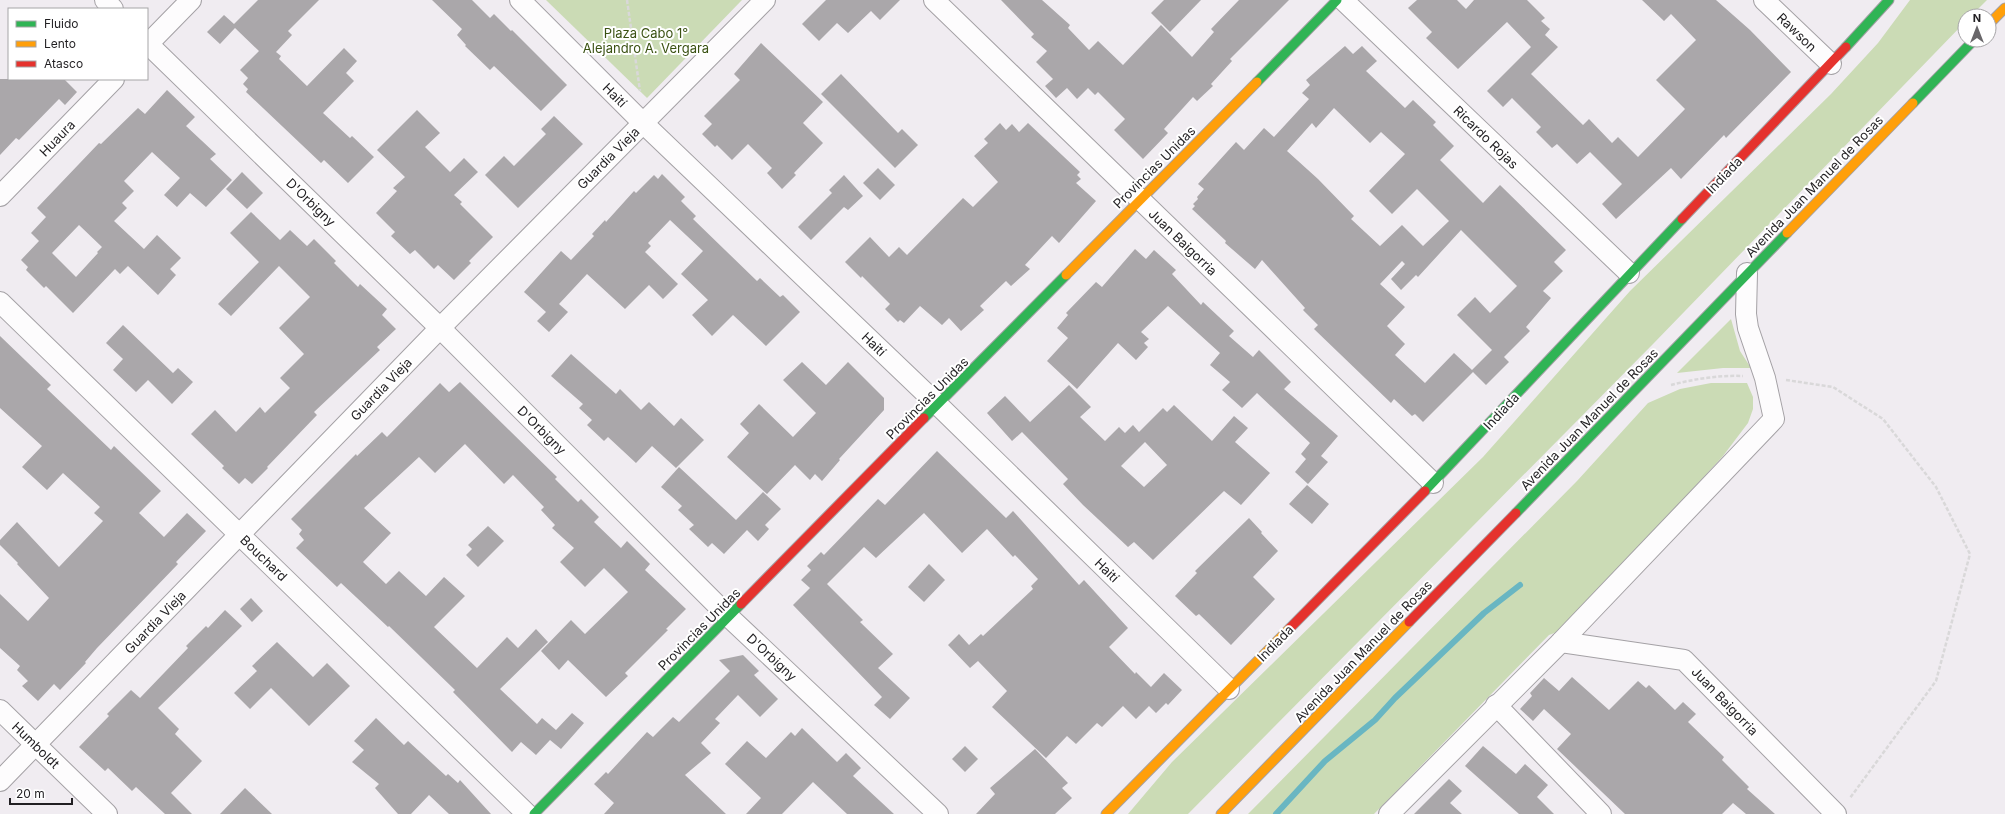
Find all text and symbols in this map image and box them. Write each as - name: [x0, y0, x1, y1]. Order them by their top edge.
- legend: [8, 8, 148, 80]
- north arrow: [1957, 8, 1997, 48]
- street label: Rawson: [1774, 9, 1820, 55]
- text: N: [1973, 11, 1981, 25]
- text: Fluido: [44, 16, 79, 31]
- park label: Plaza Cabo 1° Alejandro A. Vergara: [583, 25, 709, 56]
- text: Lento: [44, 36, 76, 51]
- text: Atasco: [44, 56, 83, 71]
- street label: Haití: [600, 80, 631, 111]
- street label: Ricardo Rojas: [1450, 102, 1522, 172]
- street label: Avenida Juan Manuel de Rosas: [1742, 112, 1886, 260]
- street label: Huaura: [36, 116, 78, 160]
- street label: Provincias Unidas: [1110, 122, 1199, 211]
- street label: Guardia Vieja: [574, 124, 642, 192]
- street label: Indiada: [1703, 153, 1745, 197]
- street label: D'Orbigny: [283, 175, 339, 229]
- street label: Juan Baigorria: [1145, 205, 1221, 279]
- street label: Haití: [859, 329, 890, 360]
- street label: Avenida Juan Manuel de Rosas: [1517, 345, 1661, 493]
- street label: Provincias Unidas: [883, 353, 972, 442]
- street label: Guardia Vieja: [347, 354, 415, 424]
- street label: Indiada: [1480, 389, 1522, 433]
- street label: D'Orbigny: [514, 402, 570, 458]
- street label: Bouchard: [237, 532, 291, 584]
- street label: Haití: [1092, 555, 1123, 586]
- street label: Avenida Juan Manuel de Rosas: [1291, 577, 1435, 725]
- street label: Provincias Unidas: [655, 584, 744, 673]
- street label: Guardia Vieja: [121, 587, 189, 657]
- street label: Indiada: [1253, 621, 1297, 665]
- street label: D'Orbigny: [744, 630, 800, 684]
- street label: Juan Baigorria: [1688, 663, 1762, 739]
- street label: Humboldt: [9, 718, 63, 772]
- scale bar: [10, 780, 72, 806]
- text: 20 m: [16, 786, 45, 801]

